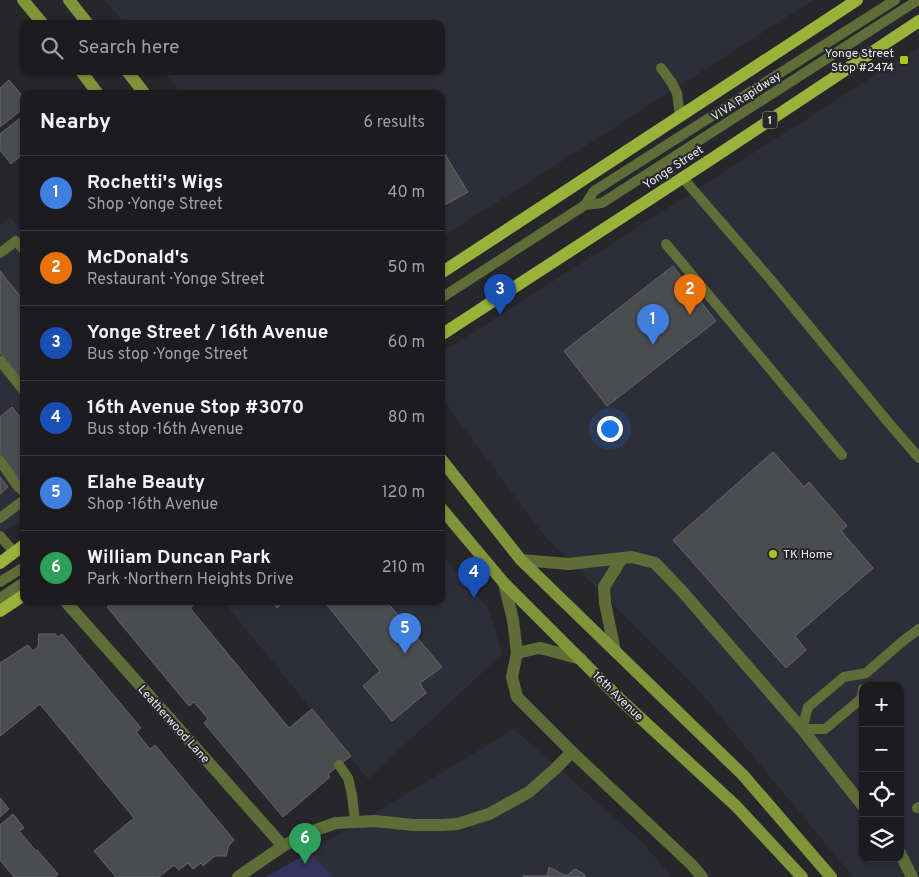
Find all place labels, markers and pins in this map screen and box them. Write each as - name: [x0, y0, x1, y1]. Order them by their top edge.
- place label: Yonge Street Stop #2474: [825, 46, 894, 76]
- marker: Yonge Street Stop #2474: [898, 54, 910, 66]
- pin: 3: [484, 274, 516, 315]
- pin: 2: [674, 274, 706, 315]
- pin: 1: [637, 304, 669, 345]
- place label: TK Home: [783, 547, 833, 563]
- marker: TK Home: [767, 548, 779, 560]
- pin: 4: [458, 557, 490, 598]
- pin: 5: [389, 613, 421, 654]
- pin: 6: [289, 823, 321, 864]

